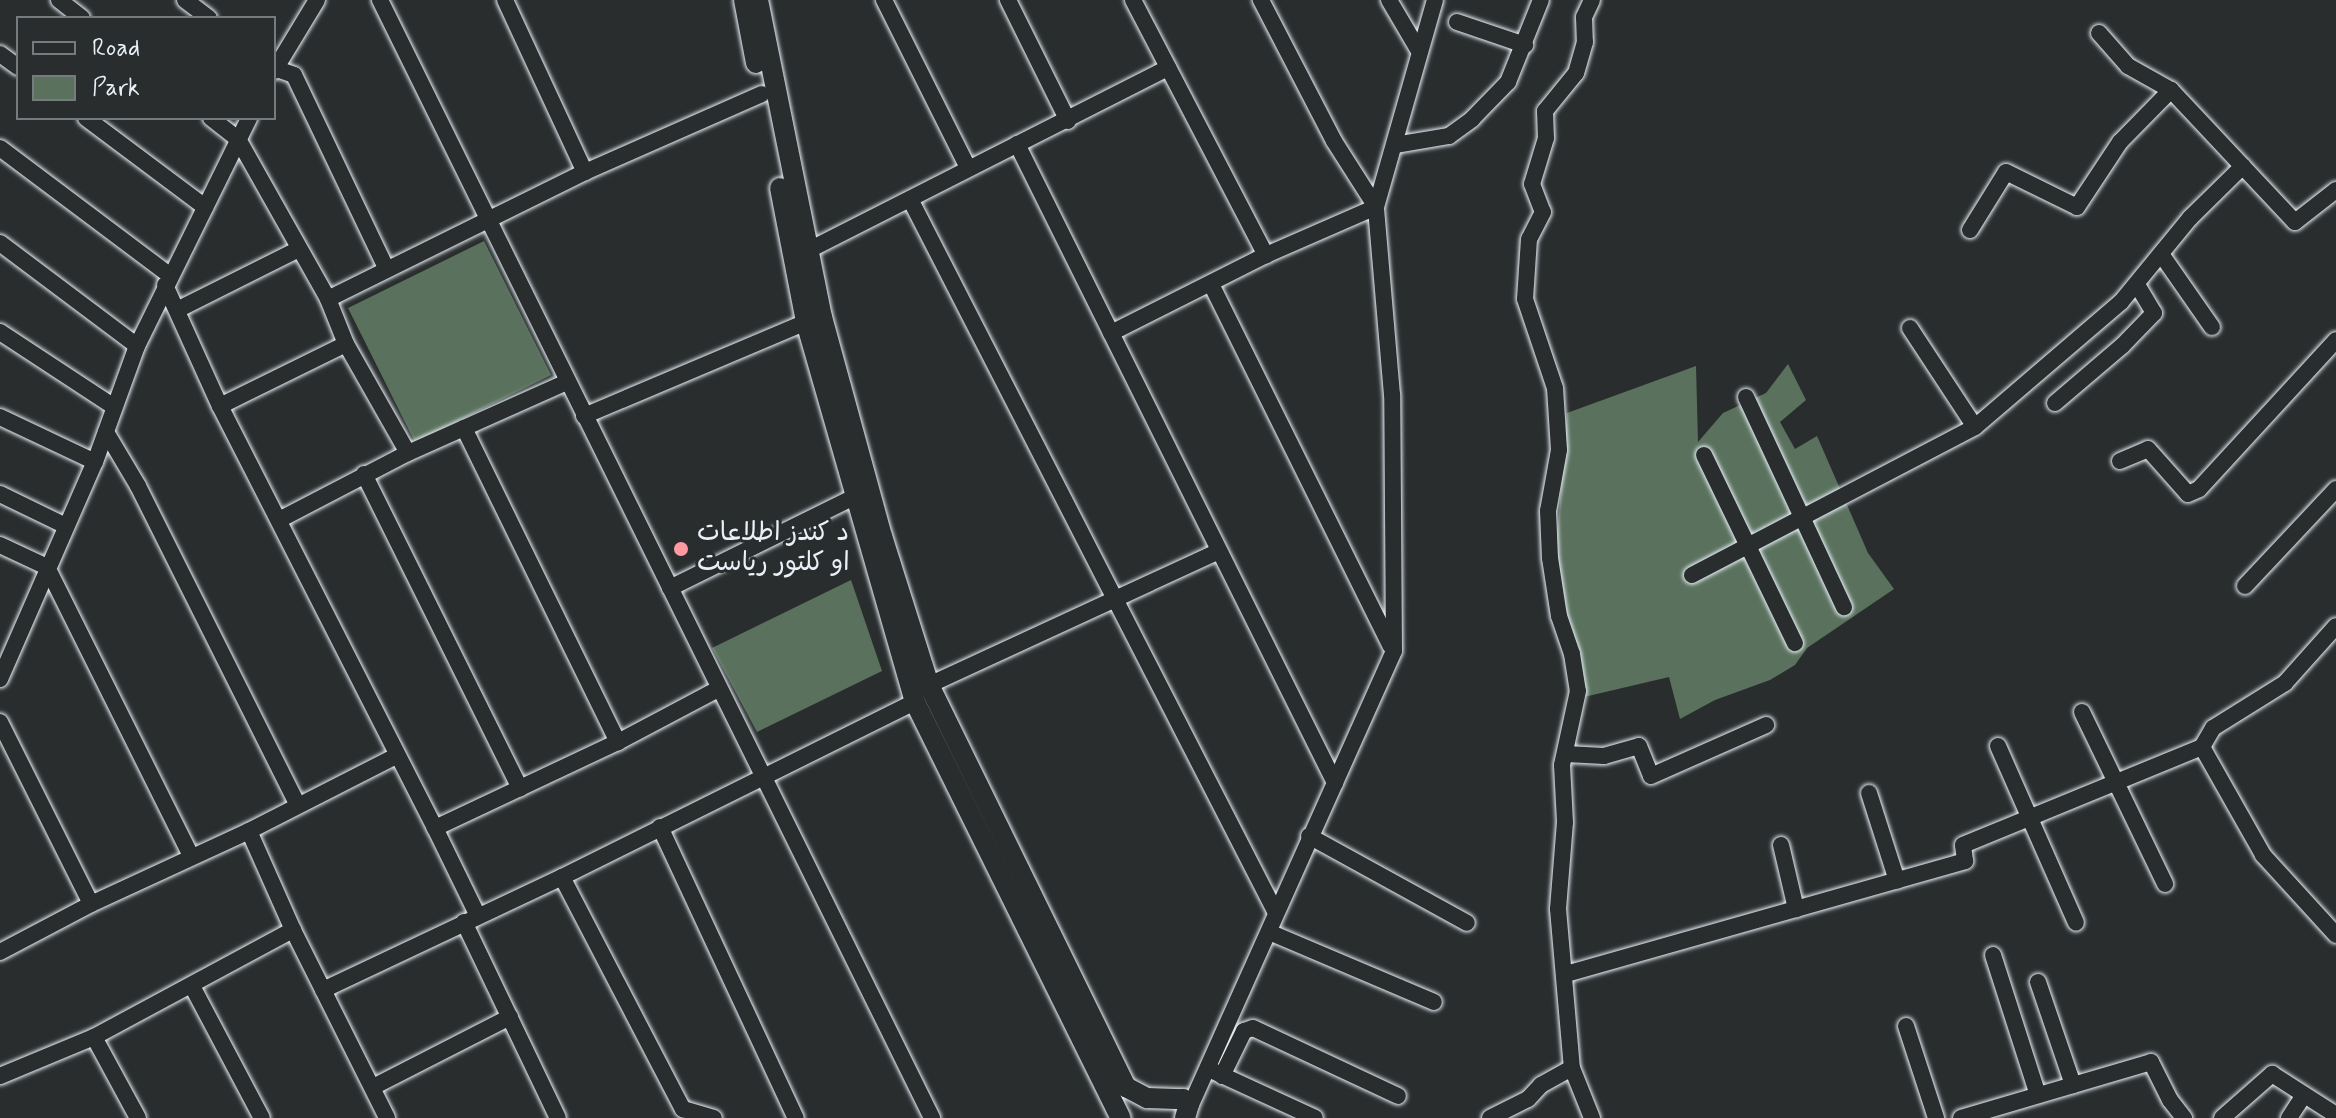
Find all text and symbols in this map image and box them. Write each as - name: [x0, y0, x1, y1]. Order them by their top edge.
- legend: [16, 16, 276, 120]
- text: Road: [92, 33, 140, 64]
- text: Park: [92, 73, 140, 104]
- place label: د کندز اطلاعات او کلتور ریاست: [697, 518, 850, 580]
- marker: د کندز اطلاعات او کلتور ریاست: [672, 540, 690, 558]

